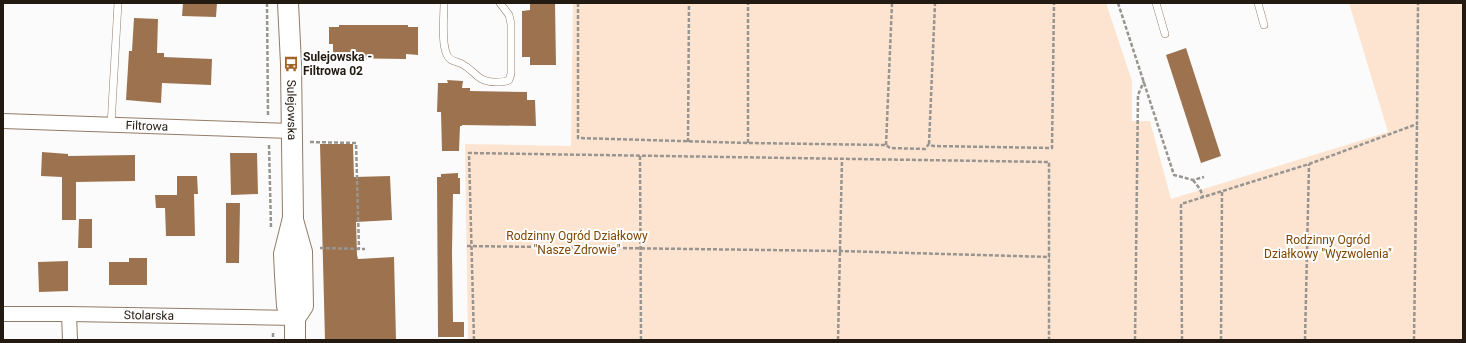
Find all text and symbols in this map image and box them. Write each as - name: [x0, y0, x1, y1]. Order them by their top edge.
- place label: Sulejowska - Filtrowa 02: [303, 50, 372, 78]
- bus stop icon: Sulejowska - Filtrowa 02: [282, 55, 300, 73]
- street label: Sulejowska: [284, 80, 299, 140]
- street label: Filtrowa: [125, 118, 169, 134]
- park label: Rodzinny Ogród Działkowy "Nasze Zdrowie": [506, 229, 648, 257]
- park label: Rodzinny Ogród Działkowy "Wyzwolenia": [1264, 233, 1392, 261]
- street label: Stolarska: [124, 308, 174, 323]

